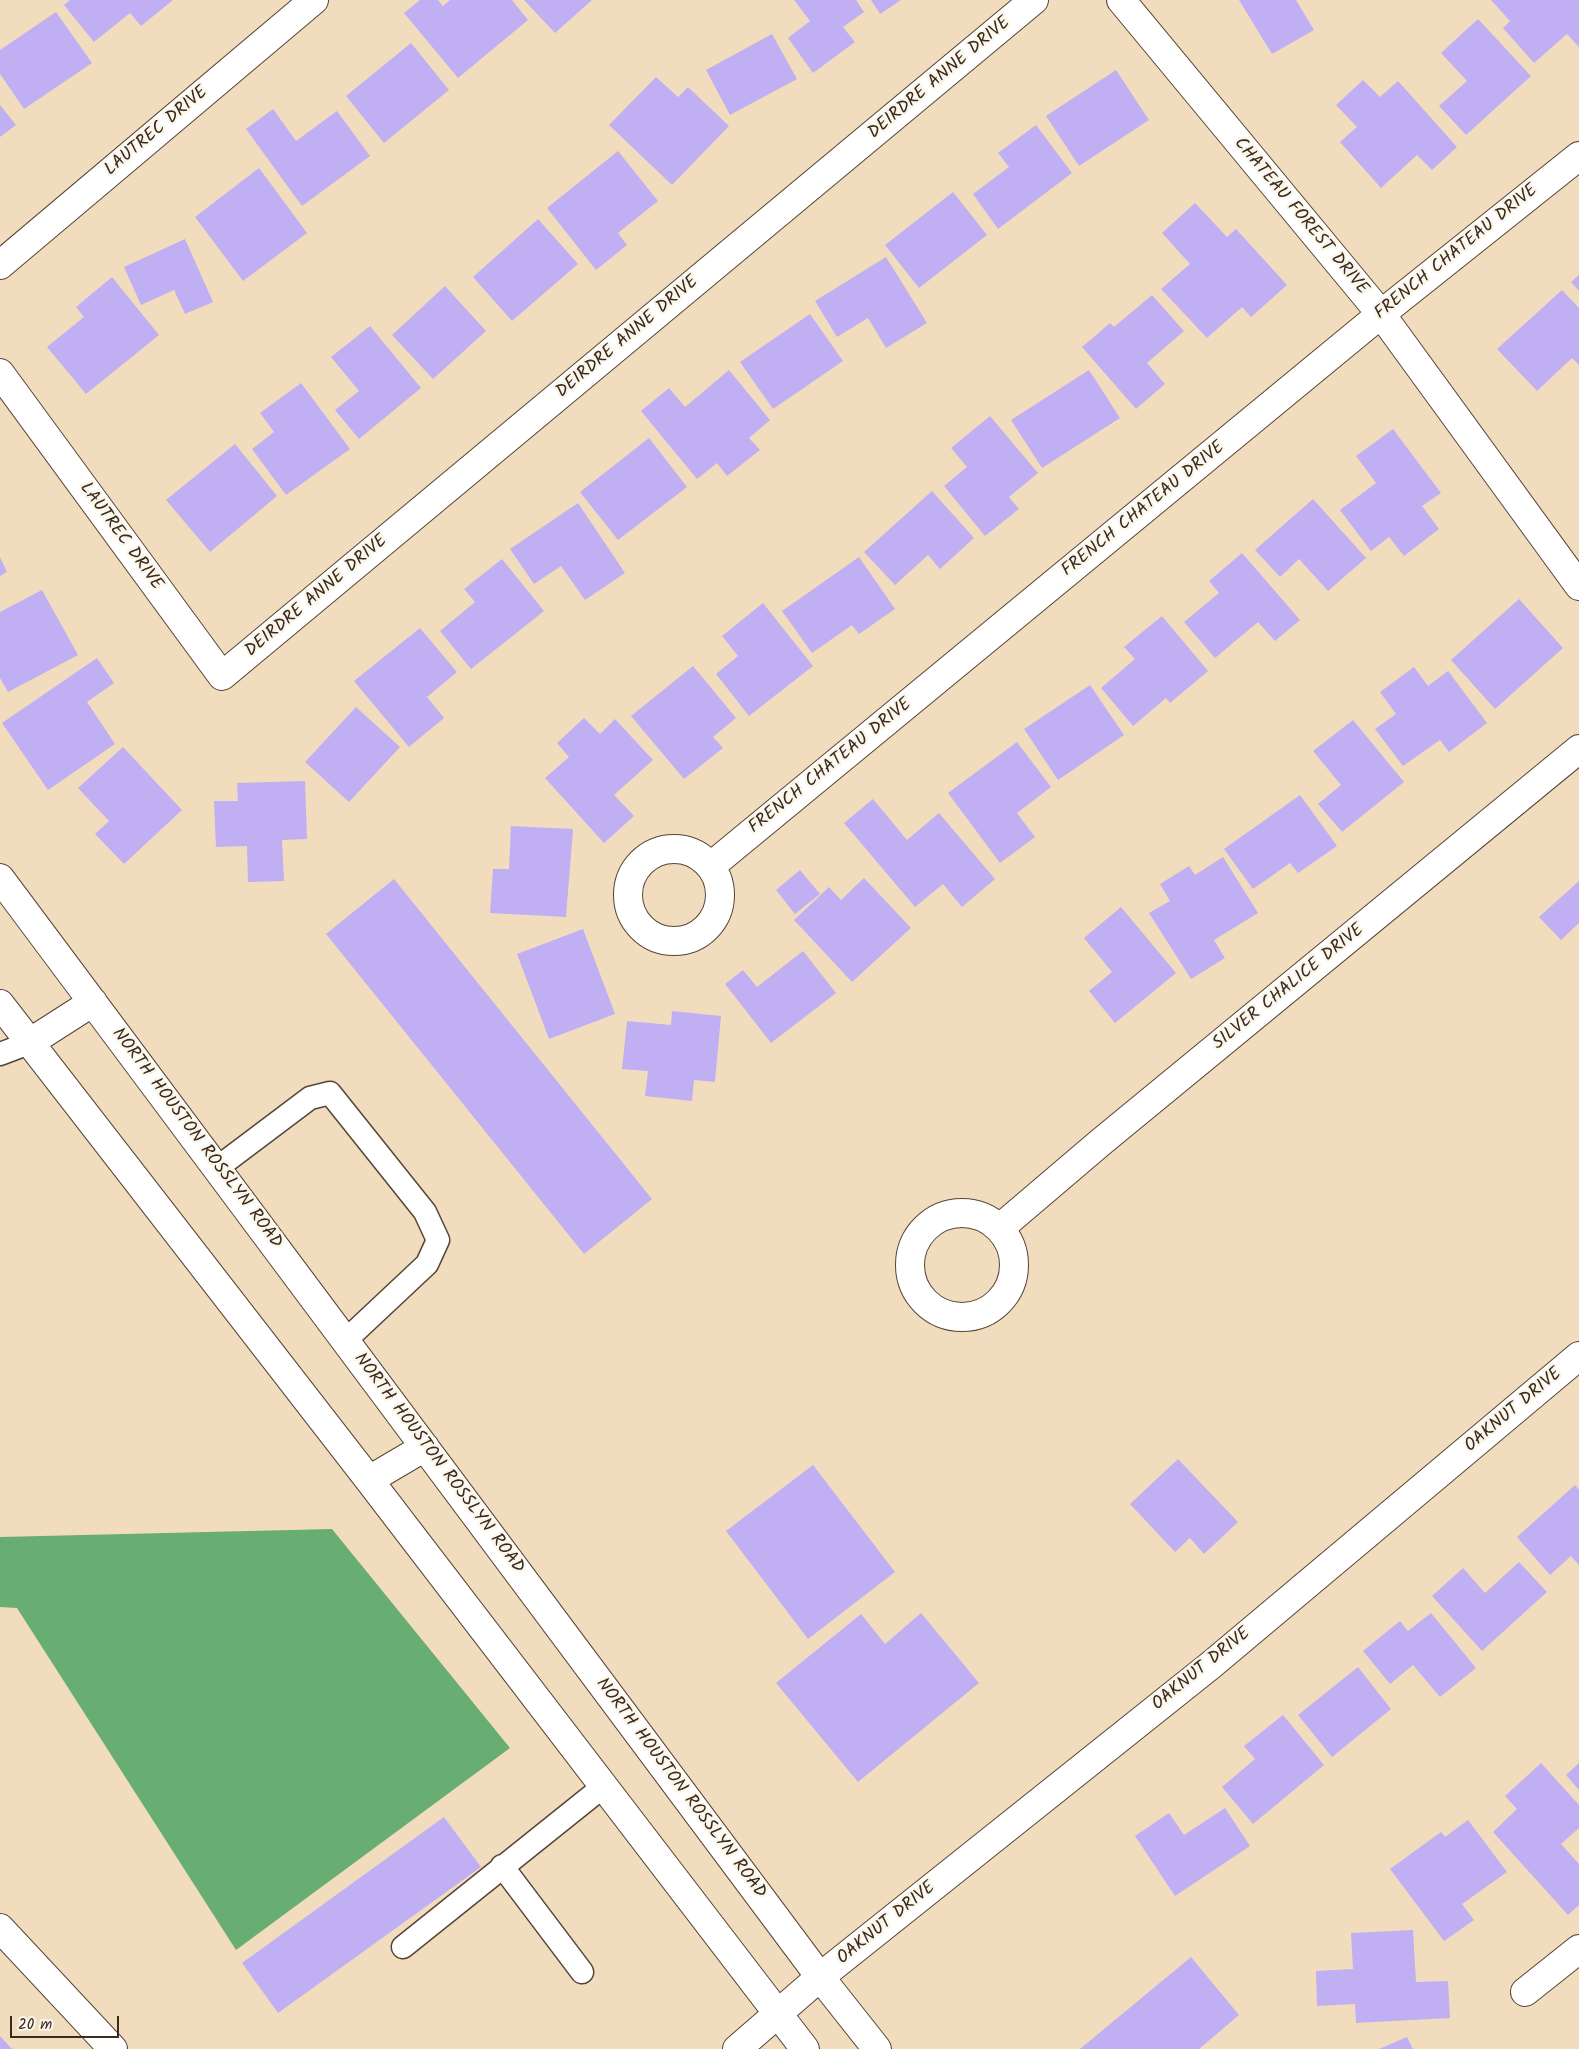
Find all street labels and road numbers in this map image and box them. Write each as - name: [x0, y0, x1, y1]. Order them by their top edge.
- street label: DEIRDRE ANNE DRIVE: [865, 13, 1015, 145]
- street label: LAUTREC DRIVE: [101, 83, 213, 181]
- street label: CHATEAU FOREST DRIVE: [1228, 134, 1372, 300]
- street label: FRENCH CHATEAU DRIVE: [1371, 181, 1543, 325]
- street label: DEIRDRE ANNE DRIVE: [553, 272, 703, 404]
- street label: FRENCH CHATEAU DRIVE: [1058, 438, 1230, 582]
- street label: LAUTREC DRIVE: [74, 479, 166, 595]
- street label: DEIRDRE ANNE DRIVE: [242, 531, 392, 663]
- street label: FRENCH CHATEAU DRIVE: [745, 695, 917, 839]
- street label: SILVER CHALICE DRIVE: [1209, 920, 1369, 1056]
- street label: NORTH HOUSTON ROSSLYN ROAD: [106, 1024, 286, 1254]
- street label: NORTH HOUSTON ROSSLYN ROAD: [348, 1349, 528, 1579]
- street label: OAKNUT DRIVE: [1461, 1364, 1567, 1458]
- street label: OAKNUT DRIVE: [1148, 1624, 1256, 1716]
- street label: NORTH HOUSTON ROSSLYN ROAD: [590, 1674, 770, 1904]
- street label: OAKNUT DRIVE: [833, 1878, 941, 1970]

